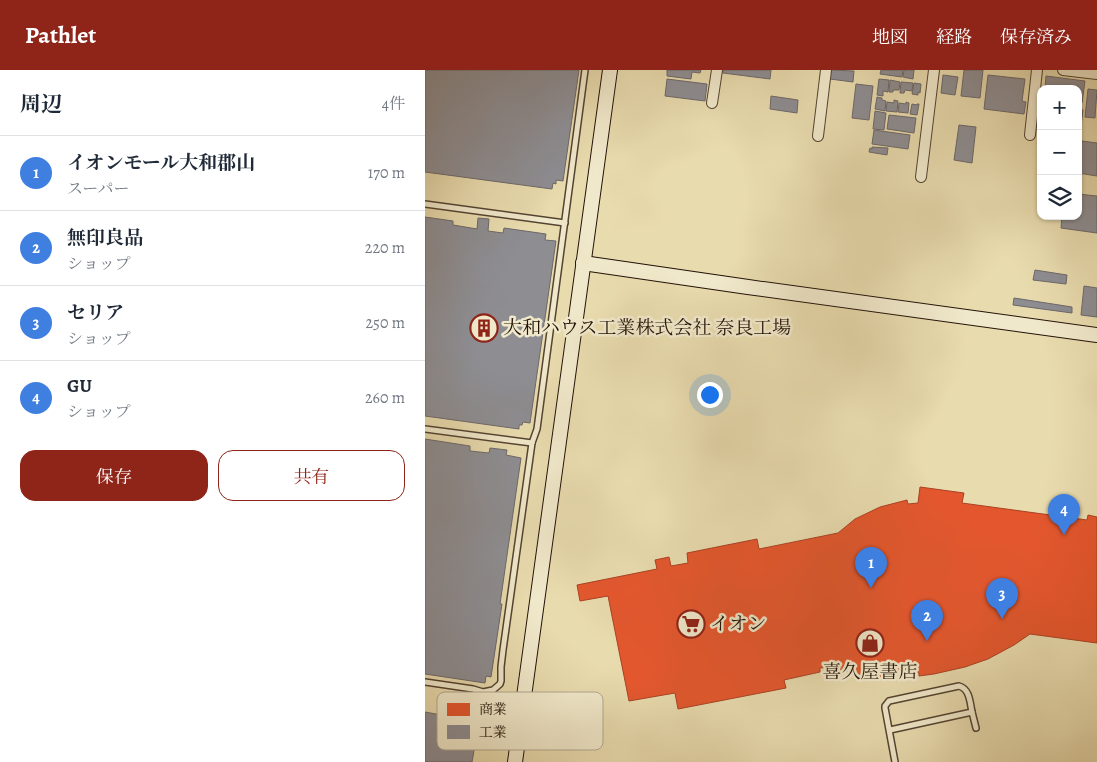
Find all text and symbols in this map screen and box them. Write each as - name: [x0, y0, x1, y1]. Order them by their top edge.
- text: Pathlet: [25, 19, 96, 51]
- text: 地図: [872, 25, 908, 49]
- text: 経路: [936, 25, 972, 49]
- text: 保存済み: [1000, 25, 1072, 49]
- map controls: [1037, 85, 1082, 220]
- button: +: [1037, 85, 1082, 130]
- text: 周辺: [20, 90, 62, 118]
- text: 4件: [382, 93, 405, 115]
- button: −: [1037, 130, 1082, 175]
- text: イオンモール大和郡山: [67, 150, 255, 176]
- text: 1: [33, 162, 39, 184]
- text: 170 m: [368, 162, 405, 184]
- button: layers: [1037, 175, 1082, 220]
- text: スーパー: [67, 178, 129, 200]
- text: 無印良品: [67, 225, 143, 251]
- text: 2: [32, 237, 40, 259]
- text: 220 m: [365, 237, 405, 259]
- text: ショップ: [67, 253, 131, 275]
- text: セリア: [67, 300, 124, 326]
- text: 3: [33, 312, 39, 334]
- text: 250 m: [366, 312, 405, 334]
- building icon: 大和ハウス工業株式会社 奈良工場: [469, 313, 499, 343]
- place label: 大和ハウス工業株式会社 奈良工場: [503, 315, 791, 341]
- text: ショップ: [67, 328, 131, 350]
- text: GU: [67, 373, 92, 399]
- your location: [697, 382, 723, 408]
- text: 4: [32, 387, 40, 409]
- text: 260 m: [365, 387, 405, 409]
- text: ショップ: [67, 401, 131, 423]
- button: 保存: [20, 450, 208, 501]
- button: 共有: [218, 450, 405, 501]
- pin: 4: [1048, 494, 1080, 535]
- pin: 1: [855, 547, 887, 588]
- pin: 3: [986, 578, 1018, 619]
- pin: 2: [911, 600, 943, 641]
- supermarket icon: イオン: [676, 609, 706, 639]
- place label: イオン: [710, 611, 766, 637]
- shop icon: 喜久屋書店: [855, 628, 885, 658]
- place label: 喜久屋書店: [822, 659, 918, 685]
- legend: [437, 692, 603, 750]
- text: 商業: [479, 700, 507, 719]
- text: 工業: [479, 723, 507, 742]

